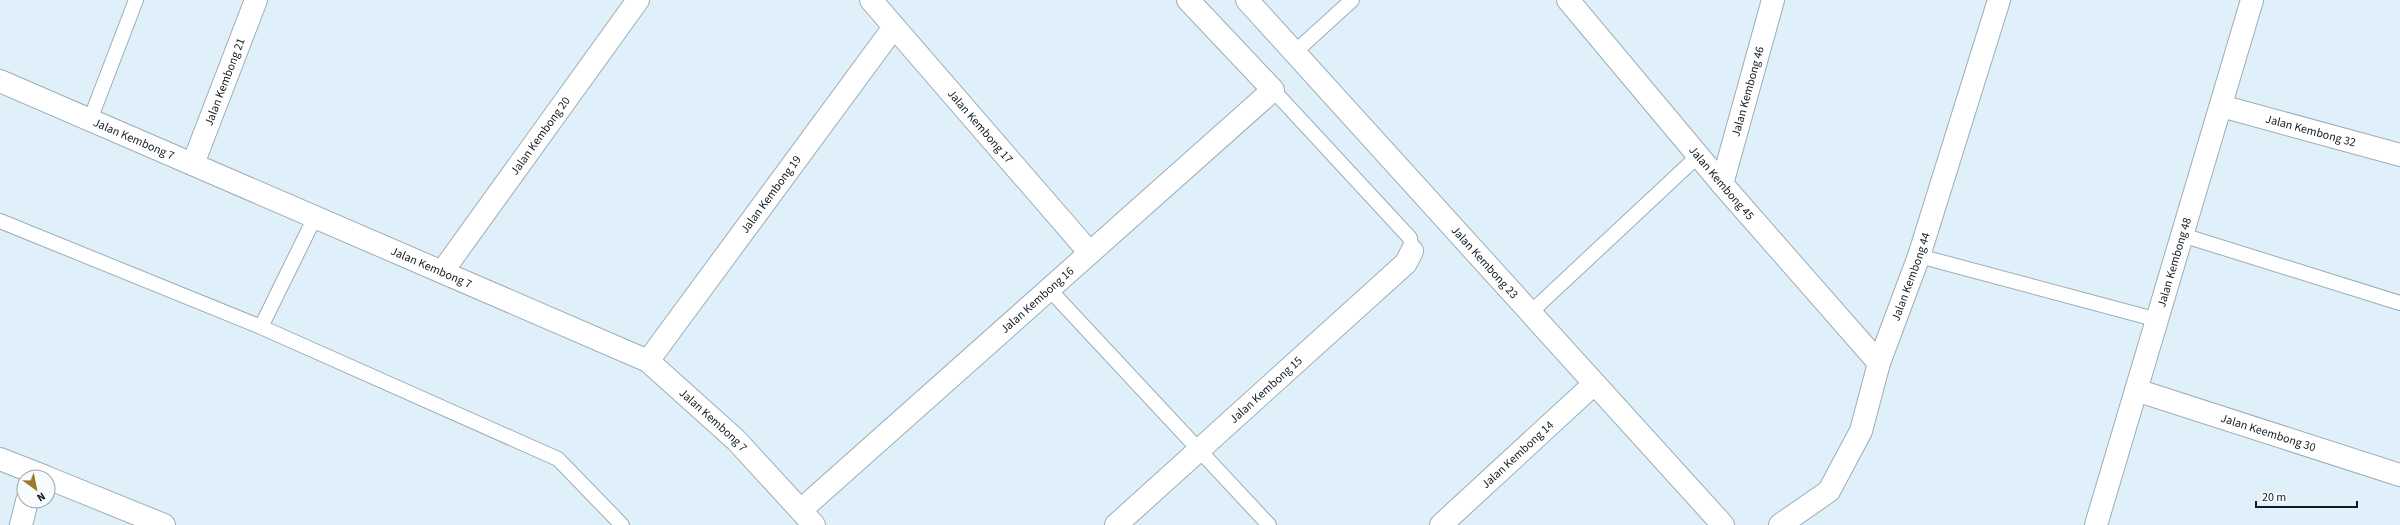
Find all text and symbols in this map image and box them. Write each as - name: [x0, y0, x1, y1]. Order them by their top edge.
- street label: Jalan Kembong 21: [200, 36, 250, 128]
- street label: Jalan Kembong 46: [1728, 45, 1769, 139]
- street label: Jalan Kembong 17: [943, 86, 1017, 167]
- street label: Jalan Kembong 20: [507, 93, 575, 179]
- street label: Jalan Kembong 32: [2264, 111, 2358, 152]
- street label: Jalan Kembong 7: [91, 114, 177, 164]
- street label: Jalan Kembong 45: [1685, 143, 1758, 224]
- street label: Jalan Kembong 19: [737, 152, 806, 237]
- street label: Jalan Kembong 48: [2153, 216, 2196, 309]
- street label: Jalan Kembong 23: [1447, 222, 1522, 303]
- street label: Jalan Kembong 44: [1887, 230, 1935, 323]
- street label: Jalan Kembong 7: [388, 243, 475, 293]
- street label: Jalan Kembong 16: [997, 263, 1078, 338]
- street label: Jalan Kembong 15: [1226, 353, 1306, 427]
- street label: Jalan Kembong 7: [675, 385, 751, 456]
- street label: Jalan Keembong 30: [2219, 410, 2318, 456]
- street label: Jalan Kembong 14: [1478, 417, 1558, 493]
- north arrow: [16, 469, 56, 509]
- scale bar: [2256, 483, 2357, 509]
- text: N: [34, 489, 48, 505]
- text: 20 m: [2262, 489, 2286, 506]

